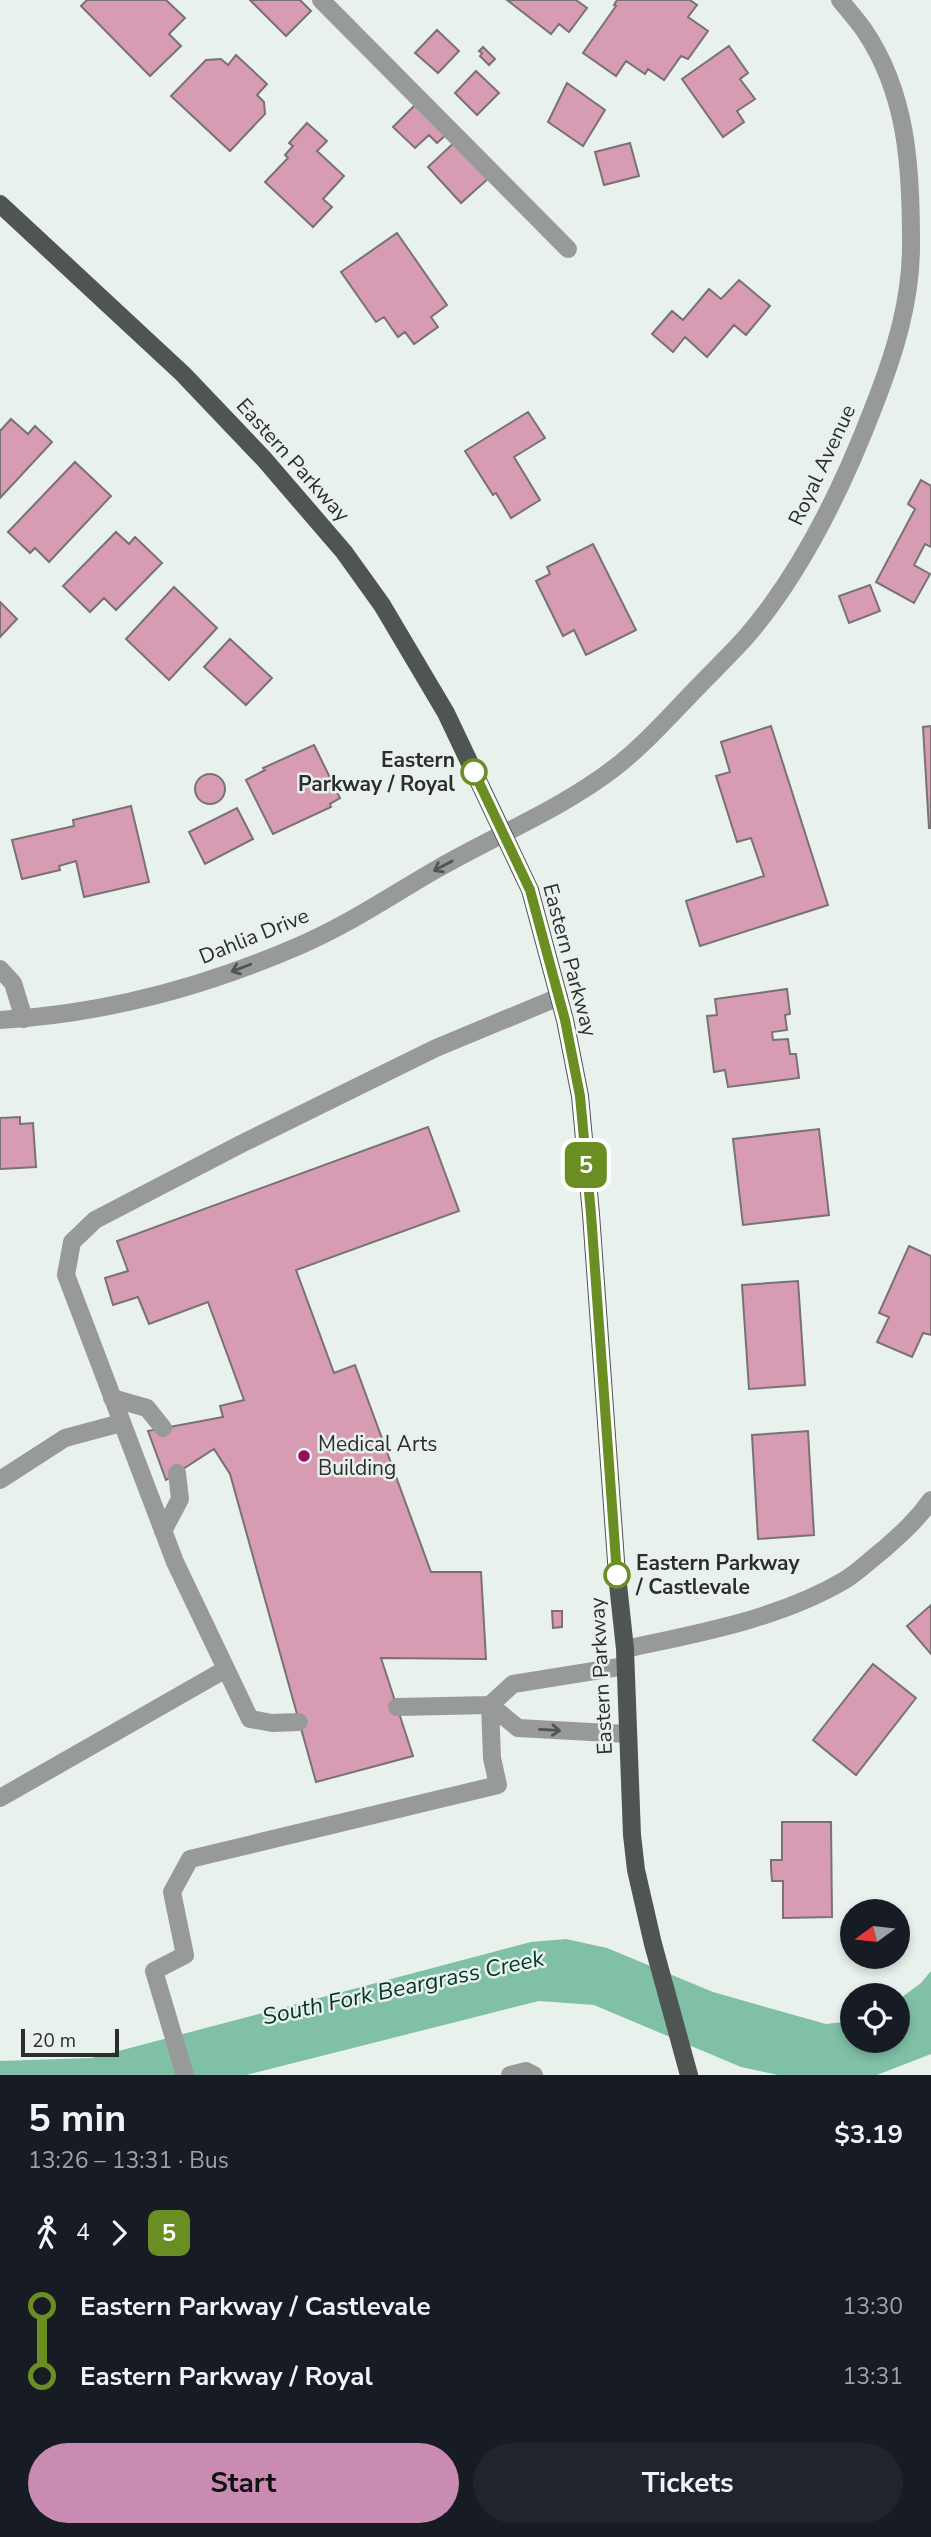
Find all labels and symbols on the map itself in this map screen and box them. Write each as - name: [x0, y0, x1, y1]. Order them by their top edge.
- street label: Eastern Parkway: [230, 392, 356, 528]
- street label: Royal Avenue: [782, 400, 862, 530]
- place label: Eastern Parkway / Royal: [298, 746, 455, 798]
- marker: Eastern Parkway / Royal: [461, 759, 487, 785]
- one-way arrow: [434, 859, 454, 873]
- street label: Eastern Parkway: [536, 880, 604, 1040]
- street label: Dahlia Drive: [195, 901, 313, 971]
- one-way arrow: [231, 963, 252, 976]
- line badge: 5: [563, 1142, 609, 1188]
- place label: Medical Arts Building: [318, 1430, 437, 1482]
- marker: Medical Arts Building: [296, 1448, 312, 1464]
- place label: Eastern Parkway / Castlevale: [635, 1549, 800, 1601]
- marker: Eastern Parkway / Castlevale: [604, 1562, 630, 1588]
- street label: Eastern Parkway: [583, 1597, 619, 1755]
- one-way arrow: [538, 1724, 561, 1737]
- north arrow: [840, 1899, 910, 1969]
- water label: South Fork Beargrass Creek: [260, 1942, 547, 2032]
- scale bar: [21, 2026, 119, 2058]

